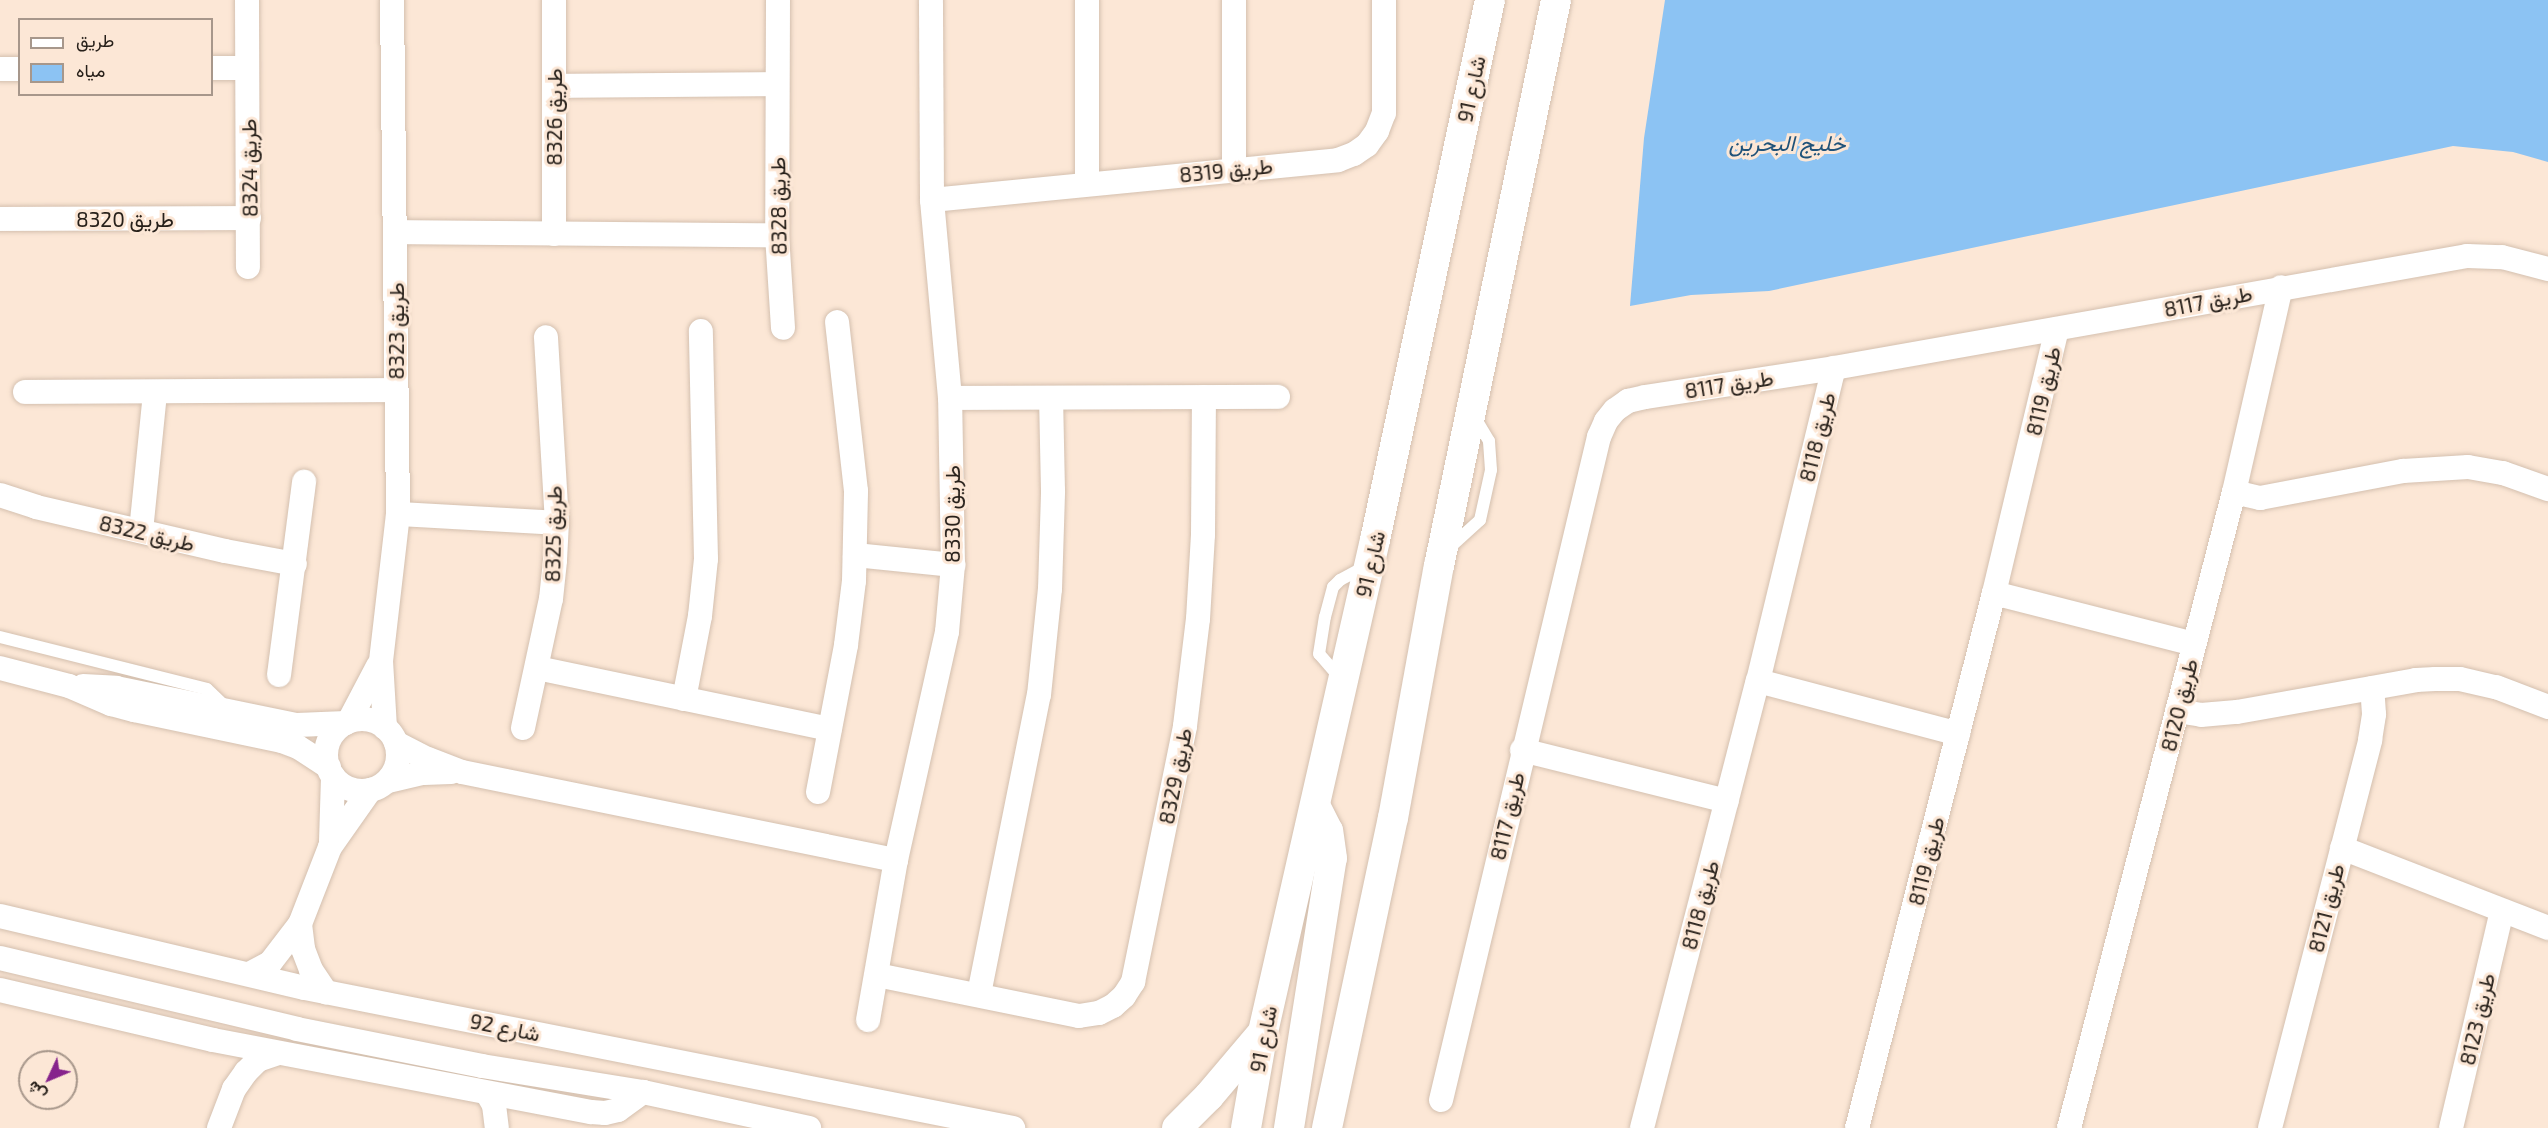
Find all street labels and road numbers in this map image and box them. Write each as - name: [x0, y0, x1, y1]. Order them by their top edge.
- street label: شارع 91: [1452, 53, 1490, 125]
- street label: طريق 8326: [541, 68, 567, 166]
- street label: طريق 8324: [236, 119, 262, 217]
- street label: طريق 8319: [1178, 153, 1274, 187]
- street label: طريق 8328: [765, 157, 791, 255]
- street label: طريق 8320: [76, 206, 174, 232]
- street label: طريق 8117: [2162, 280, 2254, 322]
- street label: طريق 8323: [383, 282, 409, 380]
- street label: طريق 8119: [2021, 344, 2065, 438]
- street label: طريق 8117: [1683, 365, 1775, 403]
- street label: طريق 8118: [1794, 390, 1840, 484]
- street label: طريق 8330: [939, 465, 965, 563]
- street label: طريق 8325: [540, 485, 566, 583]
- street label: طريق 8322: [97, 510, 197, 556]
- street label: شارع 91: [1350, 528, 1390, 600]
- street label: طريق 8120: [2155, 656, 2203, 754]
- street label: طريق 8329: [1153, 726, 1197, 826]
- street label: طريق 8117: [1485, 770, 1529, 862]
- street label: طريق 8119: [1903, 814, 1949, 908]
- street label: طريق 8118: [1676, 858, 1724, 952]
- street label: طريق 8121: [2303, 861, 2349, 955]
- street label: طريق 8123: [2454, 970, 2500, 1068]
- street label: شارع 91: [1244, 1004, 1282, 1074]
- street label: شارع 92: [468, 1008, 542, 1046]

